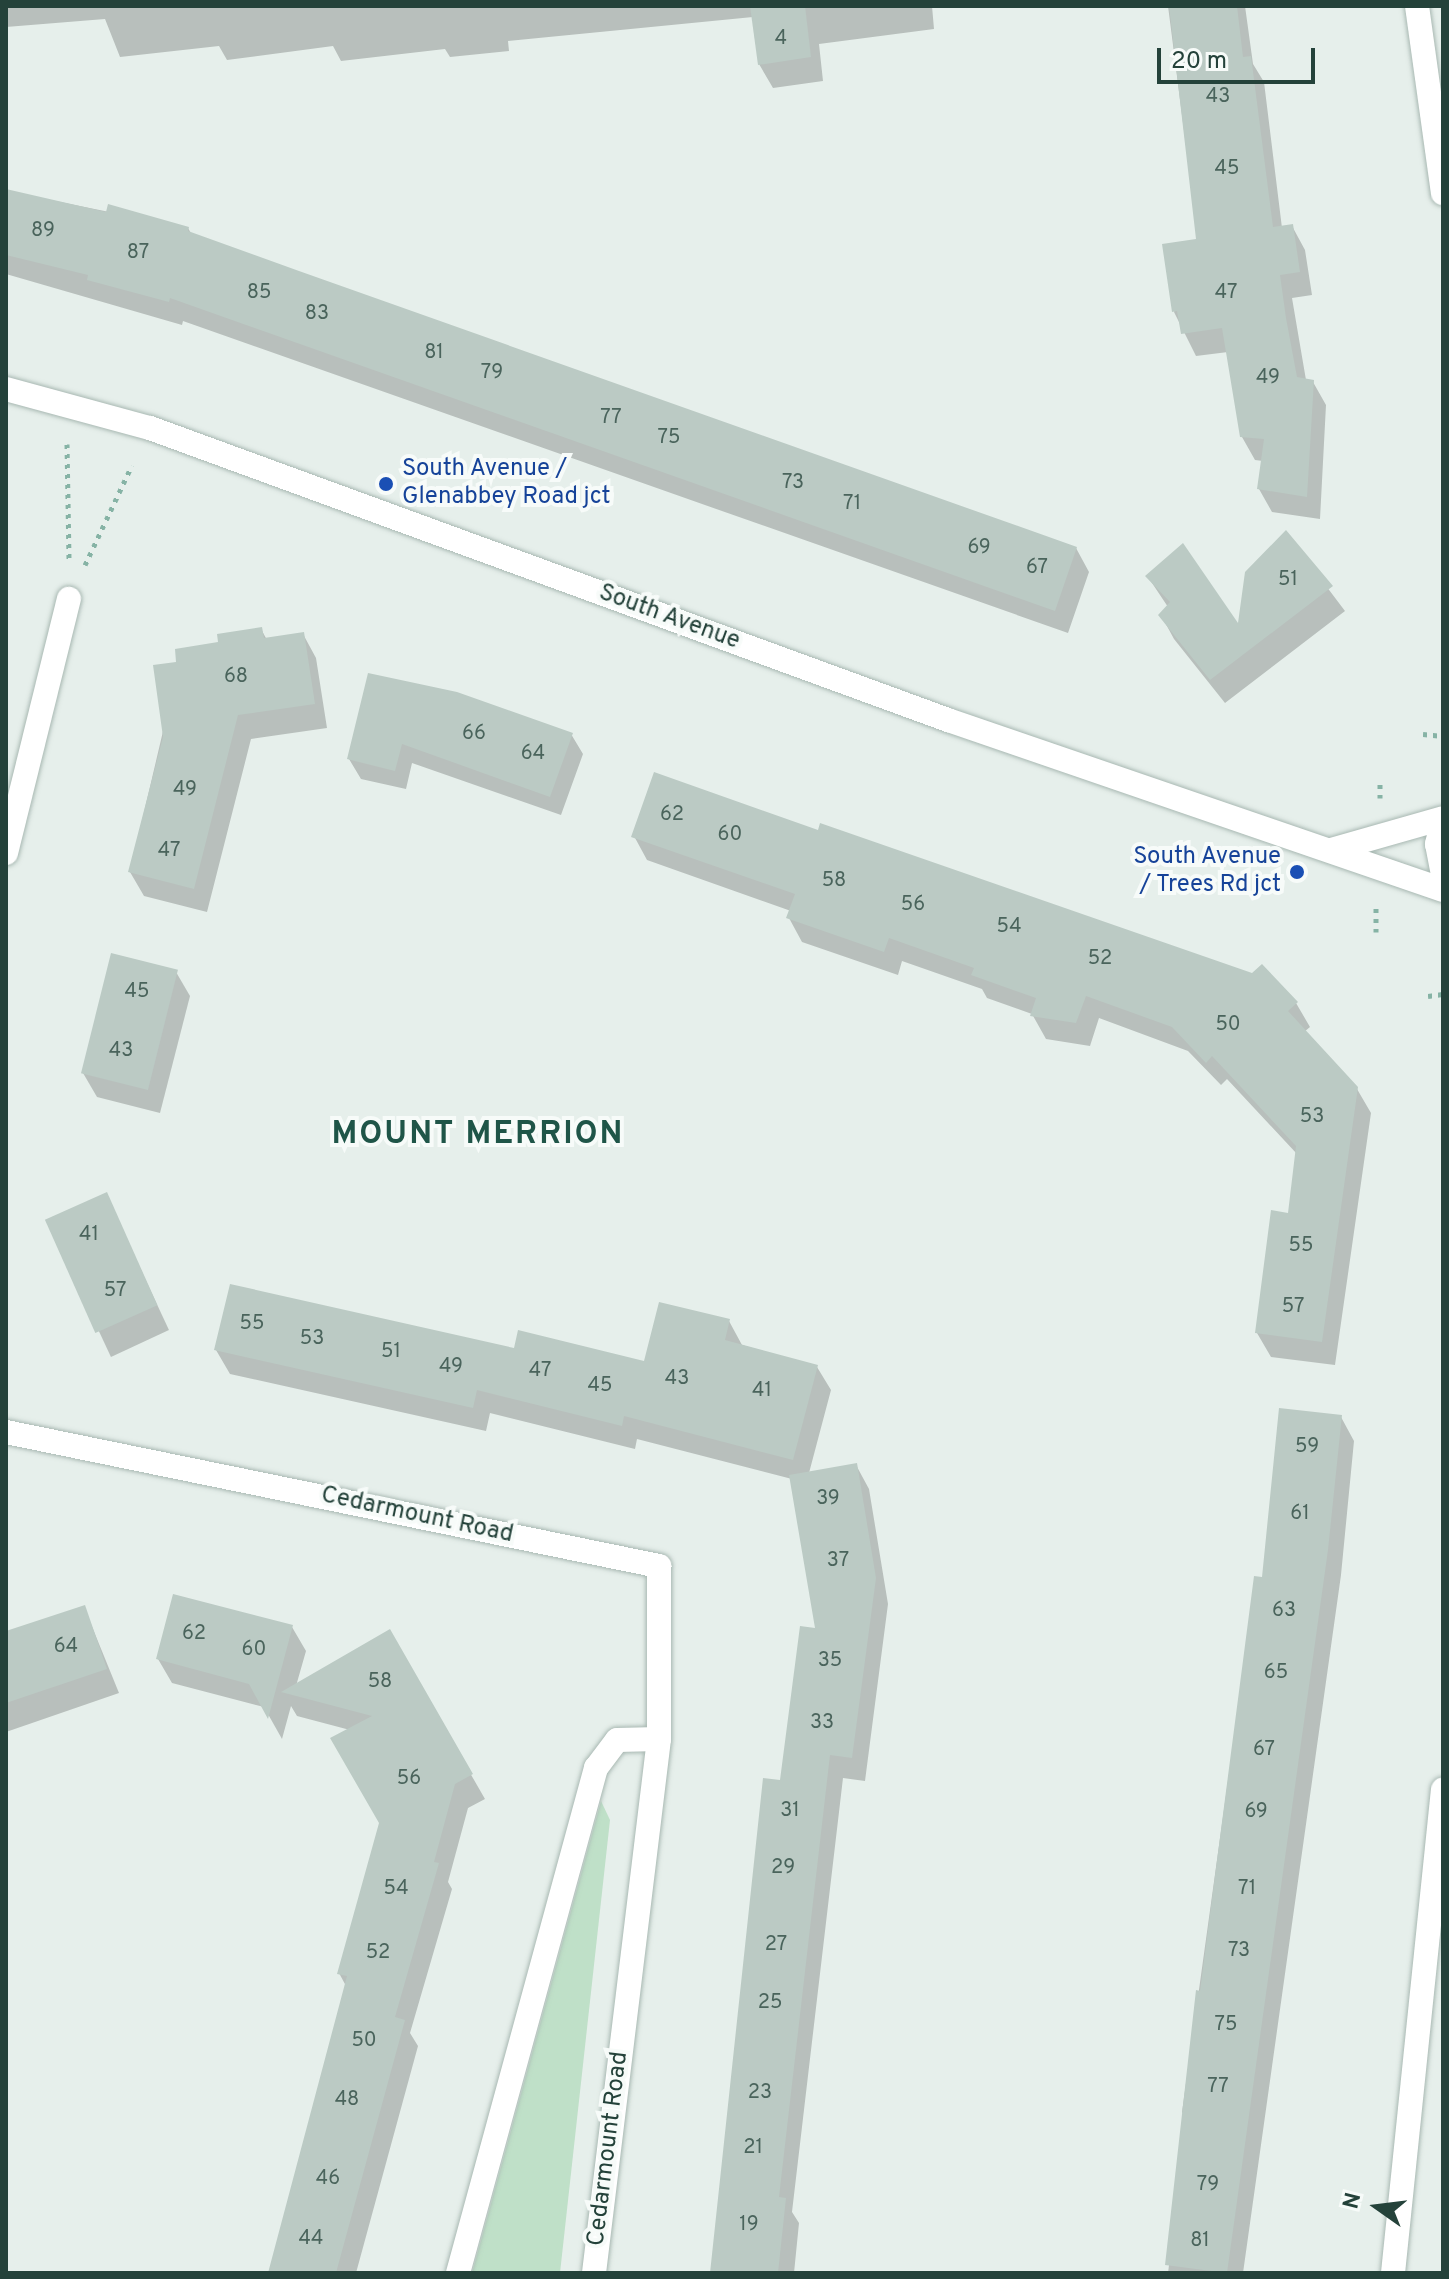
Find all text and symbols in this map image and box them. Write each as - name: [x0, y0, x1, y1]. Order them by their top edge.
- house number: 4: [775, 27, 787, 51]
- scale bar: [1161, 32, 1319, 82]
- text: 20 m: [1171, 47, 1227, 77]
- house number: 43: [1206, 85, 1230, 109]
- house number: 45: [1215, 157, 1239, 181]
- house number: 89: [31, 219, 55, 243]
- house number: 87: [127, 241, 149, 265]
- house number: 85: [247, 281, 271, 305]
- house number: 47: [1215, 281, 1237, 305]
- house number: 83: [305, 302, 329, 326]
- house number: 81: [424, 341, 444, 365]
- house number: 79: [481, 361, 503, 385]
- house number: 49: [1256, 366, 1280, 390]
- house number: 77: [600, 406, 622, 430]
- house number: 75: [658, 426, 680, 450]
- place label: South Avenue / Glenabbey Road jct: [402, 456, 610, 512]
- house number: 73: [782, 471, 804, 495]
- marker: South Avenue / Glenabbey Road jct: [377, 475, 395, 493]
- house number: 71: [843, 492, 861, 516]
- house number: 69: [967, 536, 991, 560]
- house number: 67: [1026, 556, 1048, 580]
- house number: 51: [1278, 568, 1298, 592]
- street label: South Avenue: [594, 579, 744, 657]
- house number: 68: [224, 665, 248, 689]
- house number: 66: [462, 722, 486, 746]
- house number: 64: [521, 742, 545, 766]
- house number: 49: [173, 778, 197, 802]
- house number: 62: [660, 803, 684, 827]
- house number: 60: [718, 823, 742, 847]
- house number: 47: [158, 839, 180, 863]
- place label: South Avenue / Trees Rd jct: [1132, 844, 1281, 900]
- marker: South Avenue / Trees Rd jct: [1288, 863, 1306, 881]
- house number: 58: [822, 869, 846, 893]
- house number: 56: [901, 893, 925, 917]
- house number: 54: [996, 915, 1022, 939]
- house number: 52: [1088, 947, 1112, 971]
- house number: 45: [125, 980, 149, 1004]
- house number: 50: [1215, 1013, 1241, 1037]
- house number: 43: [109, 1039, 133, 1063]
- house number: 53: [1300, 1105, 1324, 1129]
- district label: MOUNT MERRION: [332, 1116, 624, 1154]
- house number: 41: [79, 1223, 99, 1247]
- house number: 55: [1289, 1234, 1313, 1258]
- house number: 57: [104, 1279, 126, 1303]
- house number: 57: [1282, 1295, 1304, 1319]
- house number: 55: [240, 1312, 264, 1336]
- house number: 53: [300, 1327, 324, 1351]
- house number: 51: [381, 1340, 401, 1364]
- house number: 49: [439, 1355, 463, 1379]
- house number: 47: [529, 1359, 551, 1383]
- house number: 43: [665, 1367, 689, 1391]
- house number: 45: [588, 1374, 612, 1398]
- house number: 41: [752, 1379, 772, 1403]
- house number: 59: [1295, 1435, 1319, 1459]
- street label: Cedarmount Road: [318, 1482, 516, 1550]
- house number: 39: [816, 1487, 840, 1511]
- house number: 61: [1290, 1502, 1310, 1526]
- house number: 37: [827, 1549, 849, 1573]
- house number: 63: [1272, 1599, 1296, 1623]
- house number: 62: [182, 1622, 206, 1646]
- house number: 64: [54, 1635, 78, 1659]
- house number: 60: [242, 1638, 266, 1662]
- house number: 35: [818, 1649, 842, 1673]
- house number: 65: [1264, 1661, 1288, 1685]
- house number: 58: [368, 1670, 392, 1694]
- house number: 33: [810, 1711, 834, 1735]
- house number: 67: [1253, 1738, 1275, 1762]
- house number: 56: [397, 1767, 421, 1791]
- house number: 31: [780, 1799, 800, 1823]
- house number: 69: [1244, 1800, 1268, 1824]
- house number: 29: [771, 1856, 795, 1880]
- house number: 54: [383, 1877, 409, 1901]
- house number: 71: [1238, 1877, 1256, 1901]
- house number: 27: [765, 1933, 787, 1957]
- house number: 73: [1228, 1939, 1250, 1963]
- house number: 52: [366, 1941, 390, 1965]
- house number: 25: [758, 1991, 782, 2015]
- house number: 75: [1215, 2013, 1237, 2037]
- house number: 50: [351, 2029, 377, 2053]
- street label: Cedarmount Road: [583, 2050, 635, 2248]
- house number: 77: [1207, 2075, 1229, 2099]
- house number: 23: [748, 2081, 772, 2105]
- house number: 48: [335, 2088, 359, 2112]
- house number: 21: [743, 2136, 763, 2160]
- house number: 46: [316, 2167, 340, 2191]
- north arrow: [1337, 2167, 1417, 2247]
- house number: 79: [1197, 2173, 1219, 2197]
- text: N: [1338, 2190, 1368, 2212]
- house number: 19: [739, 2213, 759, 2237]
- house number: 44: [299, 2227, 323, 2251]
- house number: 81: [1190, 2229, 1210, 2253]

